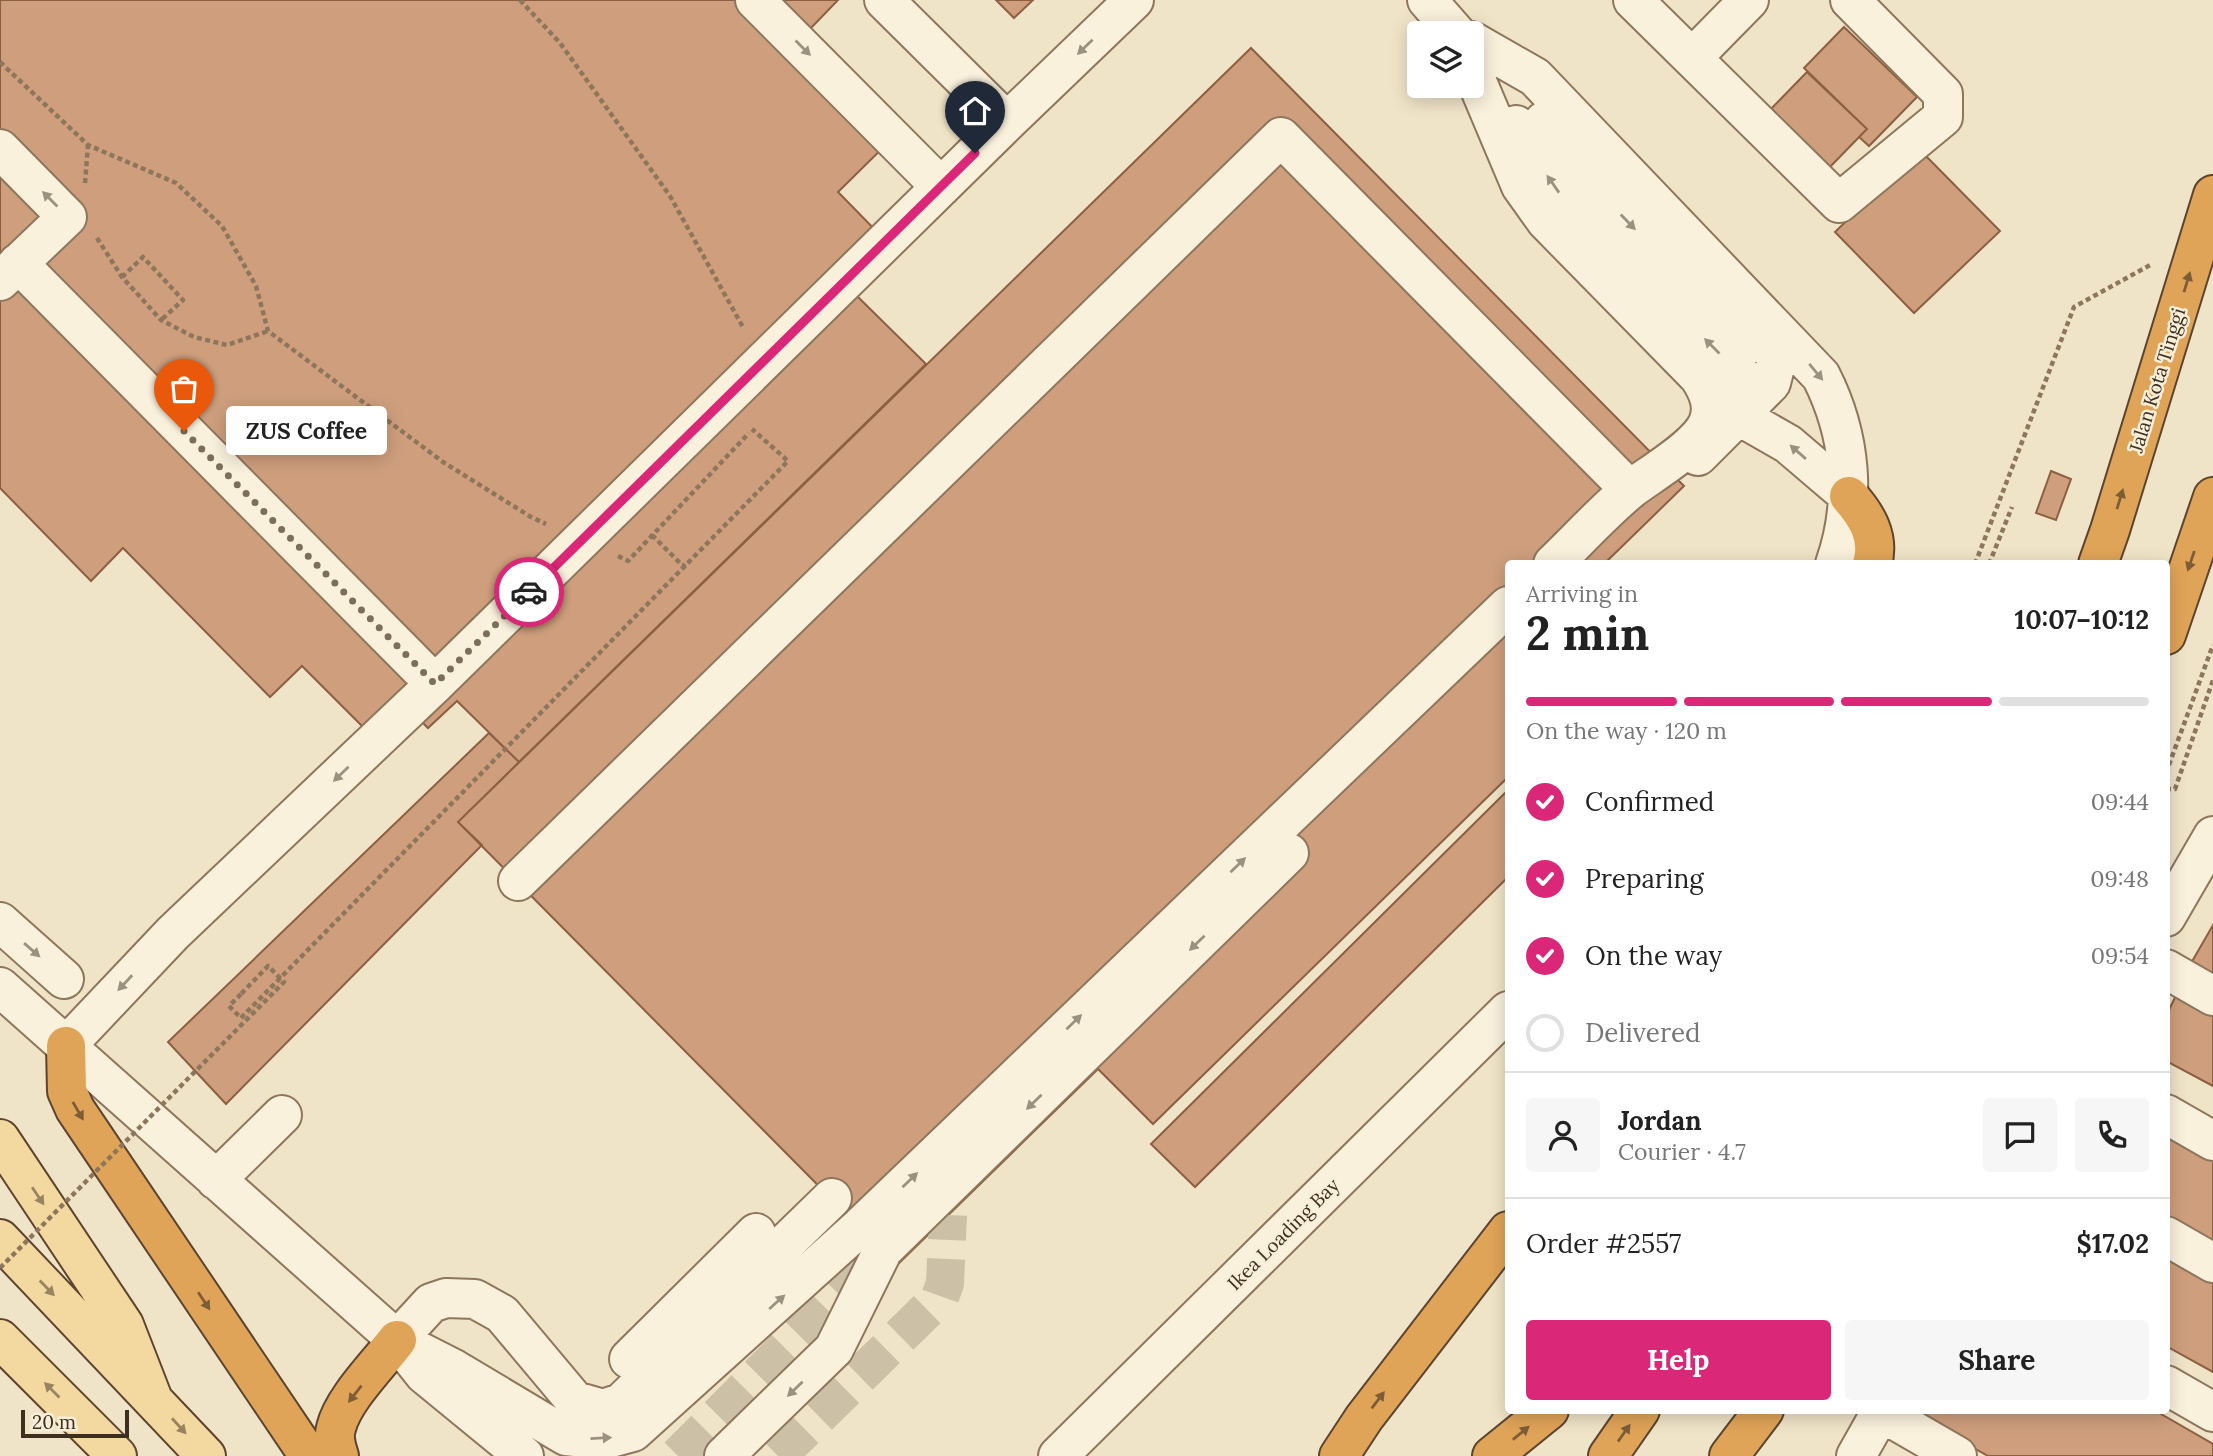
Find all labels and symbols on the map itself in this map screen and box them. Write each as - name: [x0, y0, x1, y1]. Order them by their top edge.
- one-way arrow: [1077, 39, 1094, 55]
- one-way arrow: [794, 40, 811, 56]
- pin: [945, 81, 1005, 153]
- one-way arrow: [1546, 175, 1560, 193]
- one-way arrow: [41, 190, 58, 207]
- one-way arrow: [1620, 213, 1636, 230]
- one-way arrow: [2183, 271, 2193, 292]
- street label: Jalan Kota Tinggi: [2123, 305, 2190, 456]
- one-way arrow: [1703, 338, 1720, 355]
- pin: [154, 359, 214, 431]
- one-way arrow: [1808, 363, 1824, 381]
- callout: ZUS Coffee: [226, 406, 387, 456]
- one-way arrow: [1789, 445, 1806, 460]
- one-way arrow: [2116, 488, 2126, 509]
- one-way arrow: [2185, 551, 2196, 572]
- courier: [494, 557, 564, 627]
- one-way arrow: [333, 765, 350, 781]
- one-way arrow: [1229, 858, 1246, 874]
- one-way arrow: [1189, 935, 1205, 951]
- one-way arrow: [23, 942, 40, 958]
- one-way arrow: [118, 974, 134, 991]
- one-way arrow: [1065, 1015, 1082, 1031]
- one-way arrow: [1026, 1094, 1043, 1111]
- one-way arrow: [72, 1102, 84, 1121]
- one-way arrow: [901, 1171, 918, 1188]
- street label: Ikea Loading Bay: [1222, 1173, 1344, 1295]
- one-way arrow: [31, 1187, 45, 1205]
- one-way arrow: [39, 1279, 55, 1296]
- one-way arrow: [197, 1291, 210, 1310]
- one-way arrow: [769, 1294, 786, 1310]
- one-way arrow: [787, 1380, 804, 1396]
- one-way arrow: [43, 1381, 60, 1398]
- one-way arrow: [348, 1385, 362, 1403]
- one-way arrow: [1371, 1391, 1385, 1409]
- scale bar: [21, 1407, 130, 1439]
- one-way arrow: [171, 1417, 187, 1435]
- one-way arrow: [1617, 1424, 1631, 1442]
- one-way arrow: [1511, 1426, 1529, 1441]
- one-way arrow: [590, 1432, 612, 1443]

